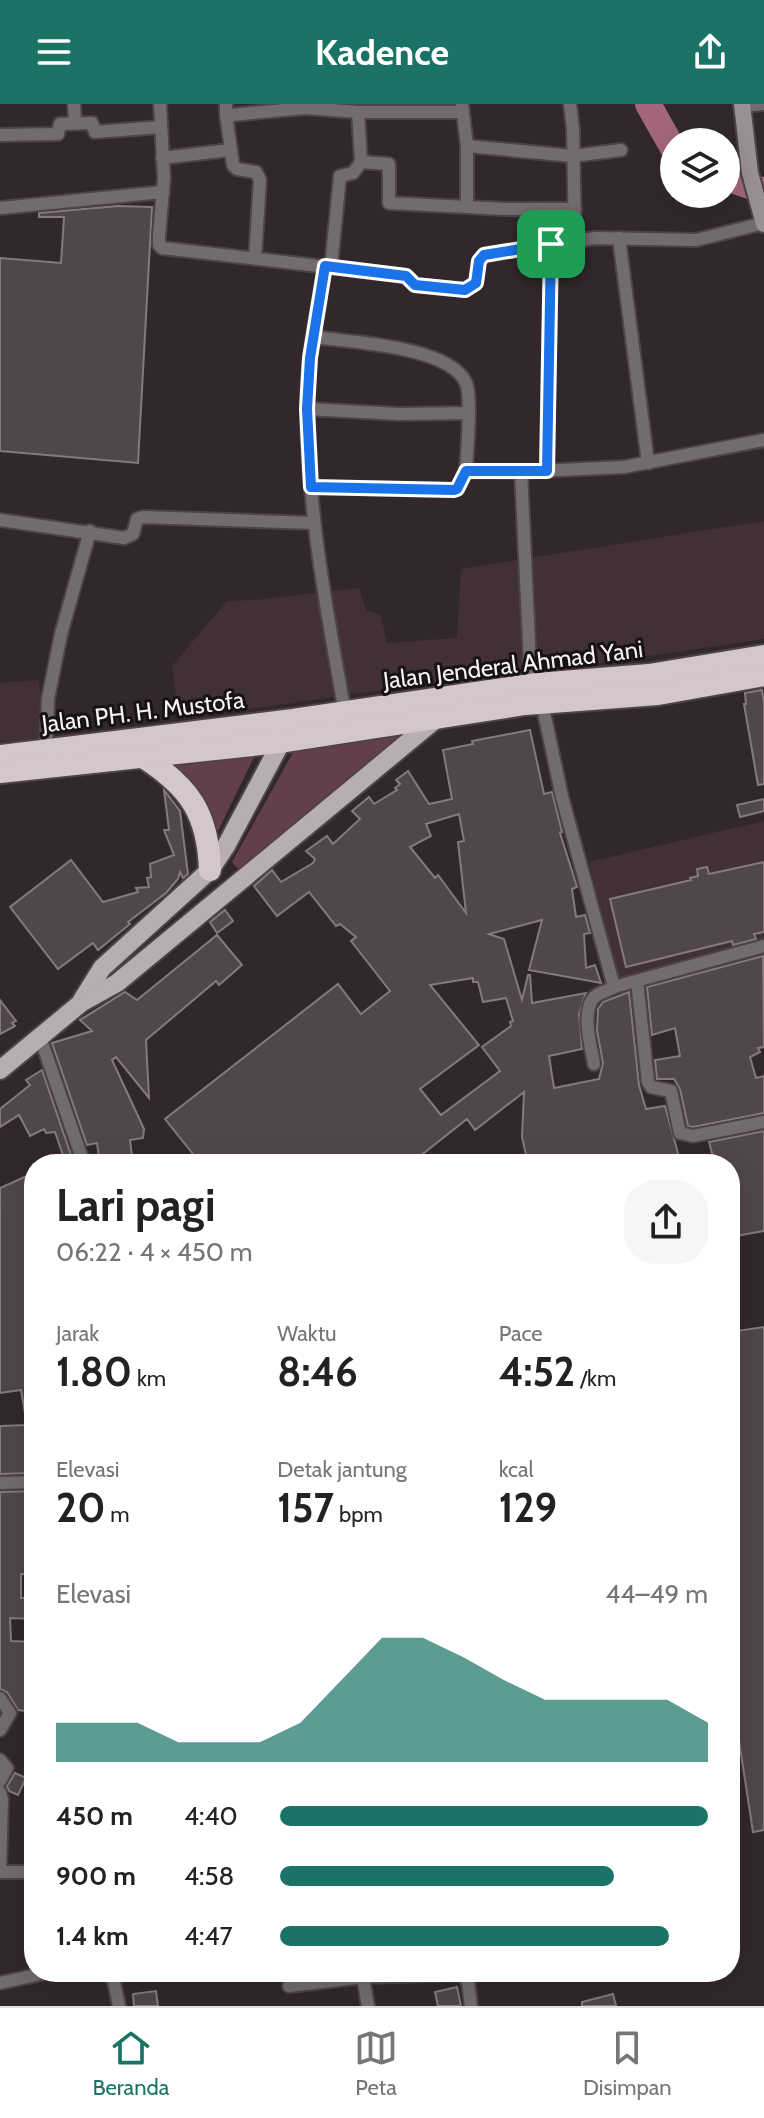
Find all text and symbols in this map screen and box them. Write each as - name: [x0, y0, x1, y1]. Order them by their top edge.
- icon: menu: [32, 30, 76, 74]
- text: Kadence: [315, 30, 449, 74]
- icon: share: [688, 30, 732, 74]
- map controls: [660, 128, 740, 208]
- button: layers: [660, 128, 740, 208]
- pin: [517, 210, 585, 278]
- icon: arrive: [529, 222, 573, 266]
- street label: Jalan Jenderal Ahmad Yani: [380, 634, 645, 695]
- street label: Jalan PH. H. Mustofa: [39, 685, 246, 738]
- text: Lari pagi: [56, 1179, 216, 1232]
- button: share: [624, 1180, 708, 1264]
- text: 06:22 · 4 × 450 m: [56, 1236, 253, 1268]
- text: Jarak: [56, 1320, 99, 1347]
- text: Waktu: [277, 1320, 337, 1347]
- text: Pace: [499, 1320, 543, 1347]
- text: 1.80: [56, 1347, 132, 1396]
- text: 8:46: [277, 1347, 358, 1396]
- text: 4:52: [499, 1347, 575, 1396]
- text: km: [132, 1365, 166, 1392]
- text: /km: [575, 1365, 616, 1392]
- text: Elevasi: [56, 1456, 119, 1483]
- text: Detak jantung: [277, 1456, 407, 1483]
- text: kcal: [499, 1456, 534, 1483]
- text: 20: [56, 1483, 105, 1532]
- text: 157: [277, 1483, 334, 1532]
- text: 129: [499, 1483, 557, 1532]
- text: m: [105, 1501, 130, 1528]
- text: bpm: [334, 1501, 383, 1528]
- text: Elevasi: [56, 1578, 131, 1610]
- text: 44–49 m: [605, 1578, 708, 1610]
- text: 450 m: [56, 1800, 133, 1832]
- text: 4:40: [184, 1800, 238, 1832]
- text: 900 m: [56, 1860, 136, 1892]
- text: 4:58: [184, 1860, 234, 1892]
- text: 1.4 km: [56, 1920, 129, 1952]
- text: 4:47: [184, 1920, 233, 1952]
- tab: Beranda: [92, 2026, 169, 2101]
- tab: Peta: [354, 2026, 398, 2101]
- tab: Disimpan: [583, 2026, 672, 2101]

